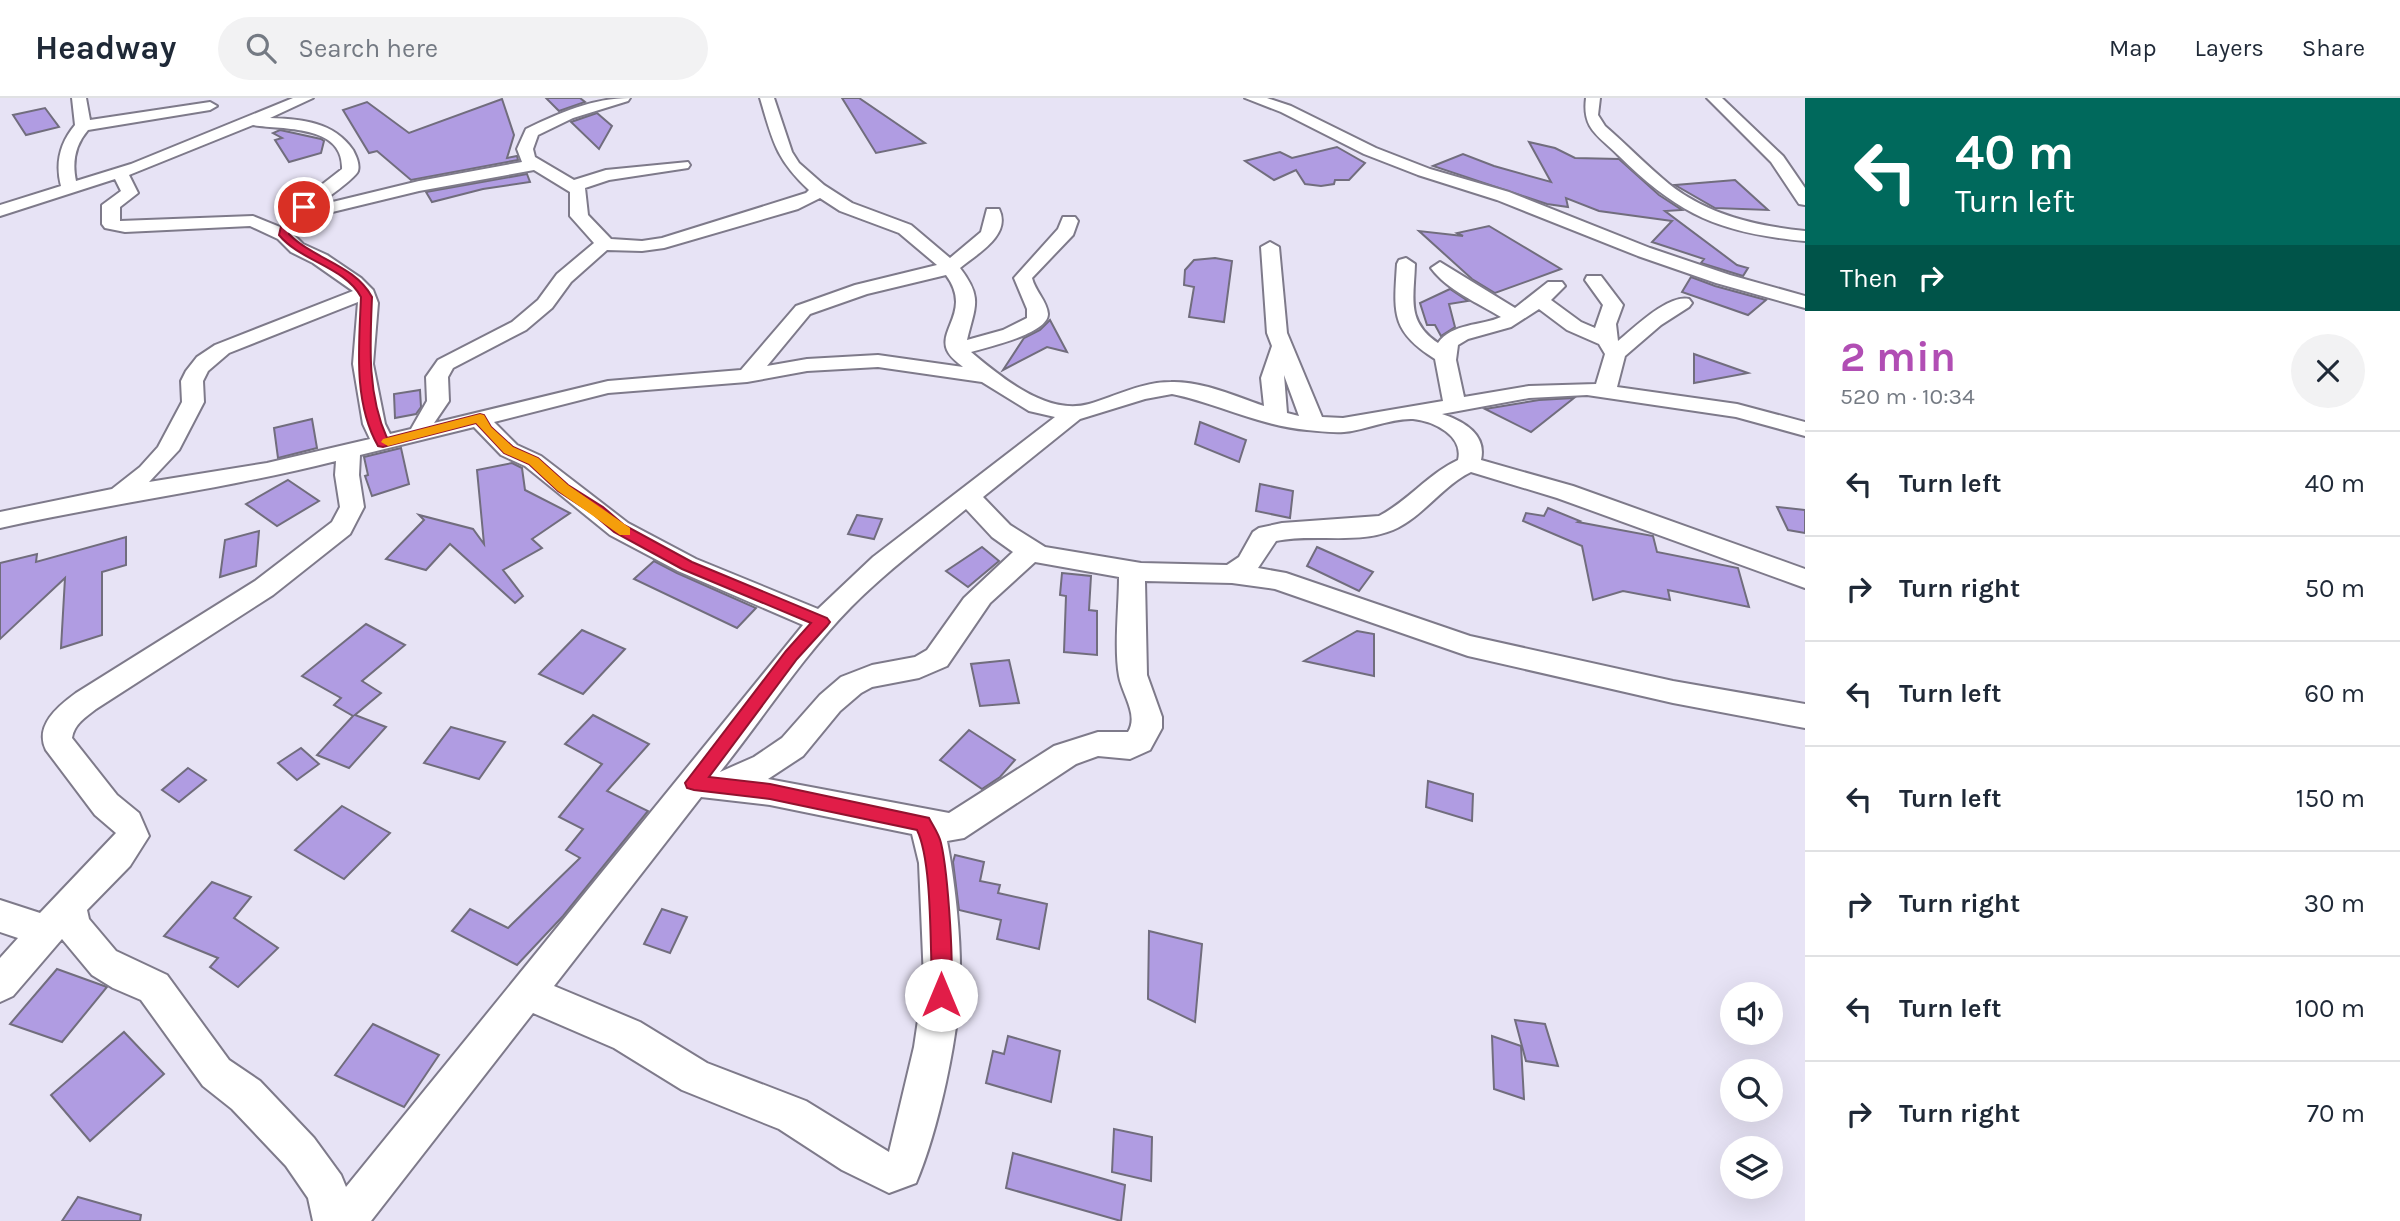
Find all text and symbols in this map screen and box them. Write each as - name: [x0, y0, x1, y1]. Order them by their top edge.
- search box: [218, 17, 708, 80]
- text: Headway: [35, 29, 176, 67]
- icon: search: [242, 29, 280, 67]
- text: Search here: [298, 33, 438, 64]
- text: Map: [2109, 34, 2157, 62]
- text: Layers: [2195, 34, 2264, 62]
- text: Share: [2302, 34, 2365, 62]
- text: 40 m: [1955, 124, 2074, 181]
- icon: left: [1840, 126, 1931, 217]
- pin: [274, 177, 334, 237]
- text: Turn left: [1955, 183, 2075, 220]
- icon: arrive: [285, 188, 323, 226]
- icon: right: [1912, 259, 1950, 297]
- text: Then: [1840, 263, 1898, 294]
- text: 2 min: [1840, 332, 1956, 382]
- button: close: [2291, 334, 2365, 408]
- text: 520 m · 10:34: [1840, 383, 1975, 410]
- icon: left: [1840, 465, 1878, 503]
- text: Turn left: [1899, 468, 2001, 499]
- text: 40 m: [2305, 468, 2365, 499]
- icon: right: [1840, 570, 1878, 608]
- text: Turn right: [1899, 573, 2020, 604]
- text: 50 m: [2304, 573, 2365, 604]
- icon: left: [1840, 675, 1878, 713]
- text: Turn left: [1899, 678, 2001, 709]
- text: 60 m: [2304, 678, 2365, 709]
- icon: left: [1840, 780, 1878, 818]
- text: Turn left: [1899, 783, 2001, 814]
- text: 150 m: [2296, 783, 2365, 814]
- icon: right: [1840, 885, 1878, 923]
- text: Turn right: [1899, 888, 2020, 919]
- text: 30 m: [2304, 888, 2365, 919]
- position arrow: [904, 958, 978, 1032]
- map controls: [1720, 982, 1783, 1199]
- button: sound: [1720, 982, 1783, 1045]
- icon: left: [1840, 990, 1878, 1028]
- text: Turn left: [1899, 993, 2001, 1024]
- text: 100 m: [2295, 993, 2365, 1024]
- button: search: [1720, 1059, 1783, 1122]
- icon: right: [1840, 1095, 1878, 1133]
- text: Turn right: [1899, 1098, 2020, 1129]
- text: 70 m: [2307, 1098, 2365, 1129]
- button: layers: [1720, 1136, 1783, 1199]

